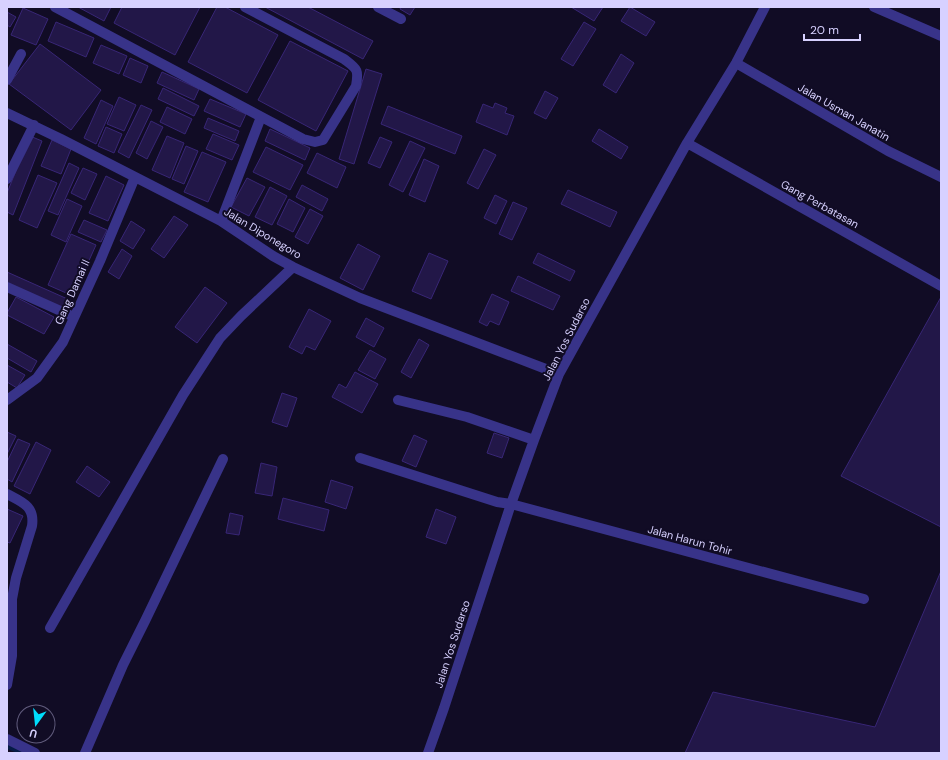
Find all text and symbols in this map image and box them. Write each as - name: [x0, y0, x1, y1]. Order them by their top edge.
- scale bar: [804, 16, 860, 42]
- text: 20 m: [810, 22, 839, 38]
- street label: Jalan Usman Janatin: [796, 80, 892, 144]
- street label: Gang Perbatasan: [779, 177, 861, 231]
- street label: Jalan Diponegoro: [222, 204, 304, 262]
- street label: Gang Damai II: [51, 257, 93, 327]
- street label: Jalan Yos Sudarso: [539, 295, 593, 383]
- street label: Jalan Harun Tohir: [646, 522, 734, 558]
- street label: Jalan Yos Sudarso: [431, 598, 473, 690]
- north arrow: [16, 704, 56, 744]
- text: U: [28, 726, 39, 741]

